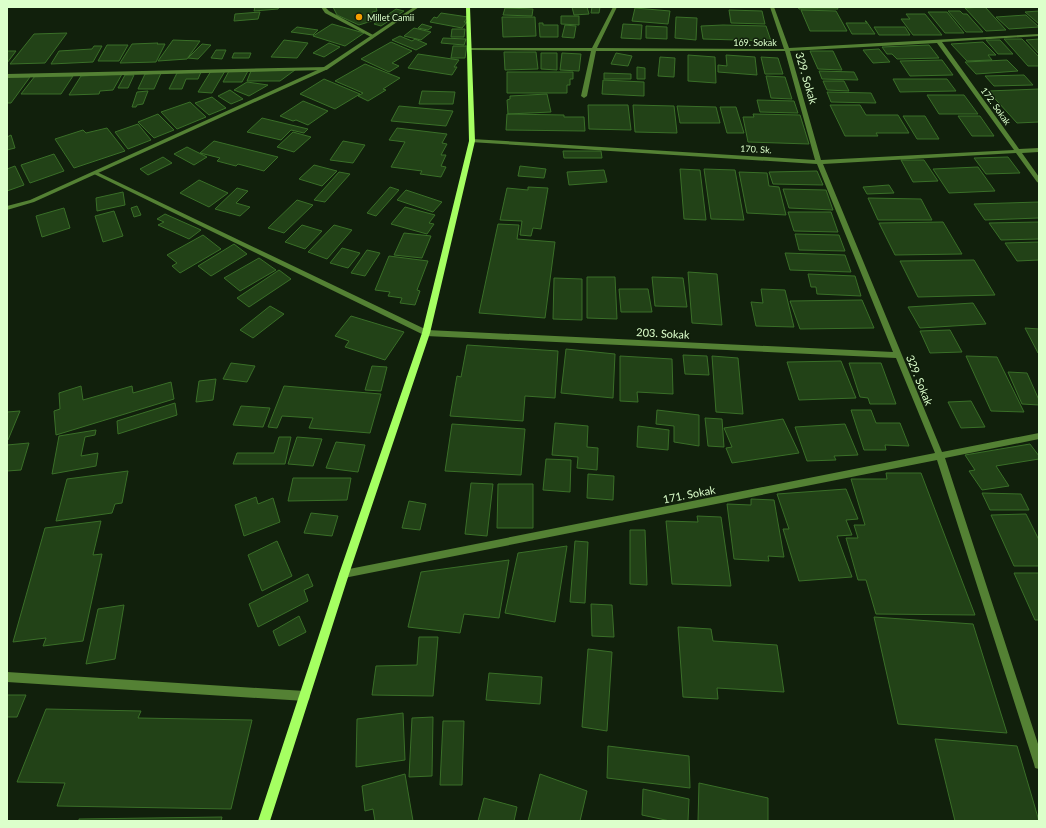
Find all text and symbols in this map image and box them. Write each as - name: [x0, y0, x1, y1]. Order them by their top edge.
- marker: Millet Camii: [354, 12, 364, 22]
- place label: Millet Camii: [367, 12, 414, 23]
- street label: 169. Sokak: [733, 37, 777, 48]
- street label: 329. Sokak: [793, 51, 821, 106]
- street label: 172. Sokak: [979, 85, 1014, 127]
- street label: 170. Sk.: [740, 143, 772, 155]
- street label: 203. Sokak: [636, 325, 690, 341]
- street label: 329. Sokak: [904, 353, 936, 408]
- street label: 171. Sokak: [662, 482, 717, 505]

